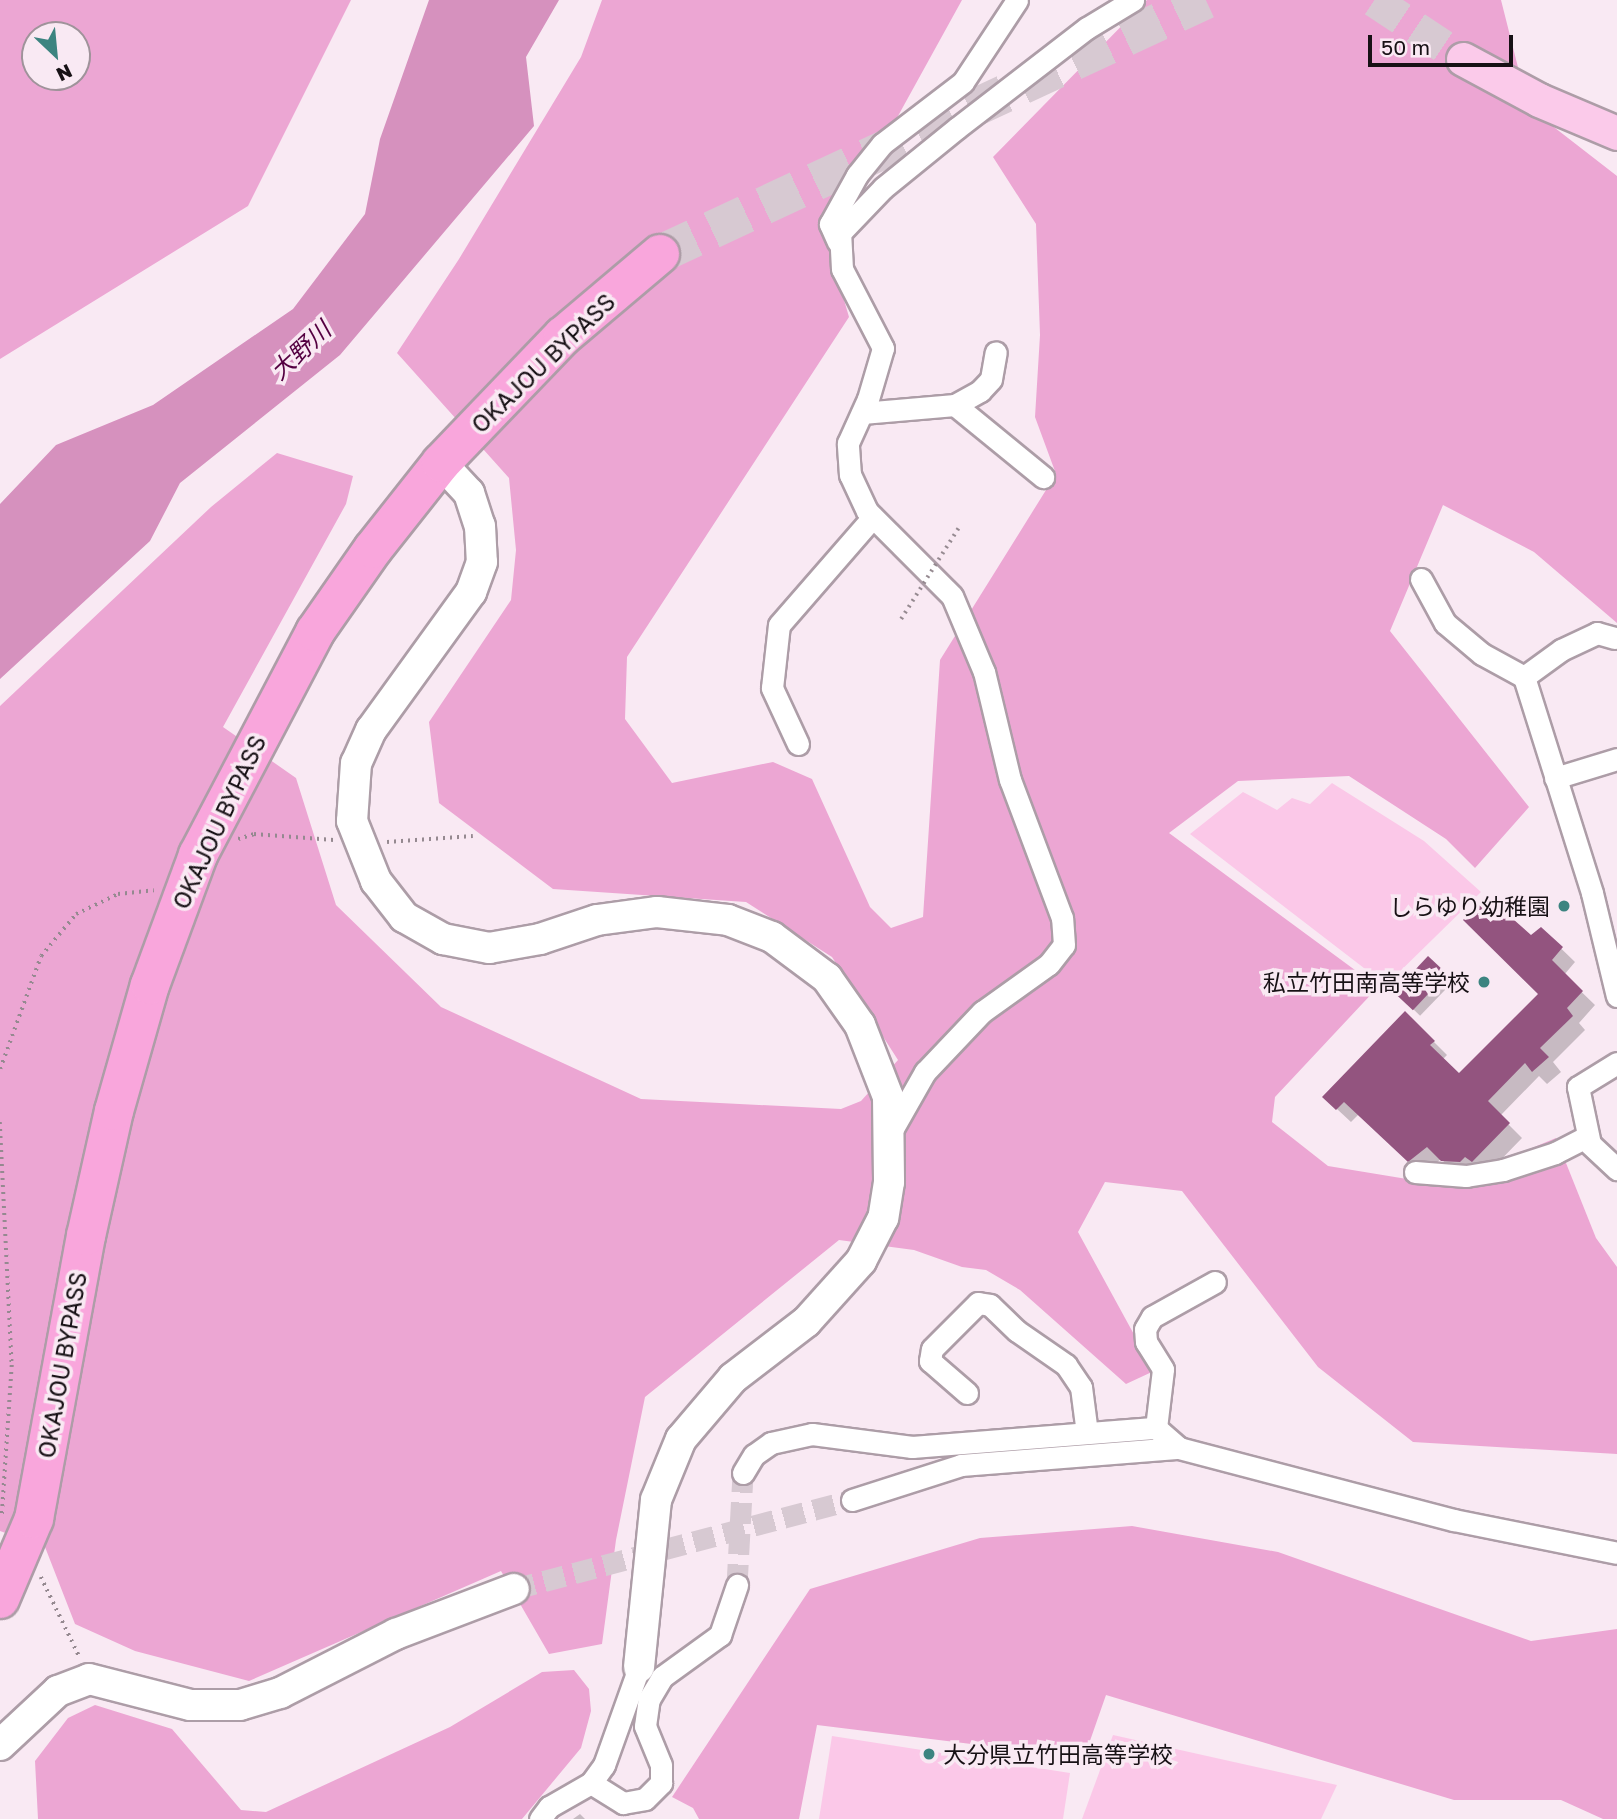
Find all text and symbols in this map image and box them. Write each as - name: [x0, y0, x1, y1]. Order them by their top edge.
- north arrow: [21, 21, 91, 91]
- scale bar: [1372, 21, 1517, 65]
- text: 50 m: [1381, 34, 1430, 60]
- text: N: [53, 60, 76, 87]
- street label: OKAJOU BYPASS: [466, 288, 620, 438]
- water label: 大野川: [264, 315, 336, 385]
- street label: OKAJOU BYPASS: [167, 731, 271, 913]
- place label: しらゆり幼稚園: [1389, 892, 1550, 920]
- marker: しらゆり幼稚園: [1556, 898, 1572, 914]
- place label: 私立竹田南高等学校: [1263, 968, 1470, 996]
- marker: 私立竹田南高等学校: [1476, 974, 1492, 990]
- street label: OKAJOU BYPASS: [32, 1270, 92, 1460]
- place label: 大分県立竹田高等学校: [943, 1740, 1173, 1768]
- marker: 大分県立竹田高等学校: [921, 1746, 937, 1762]

